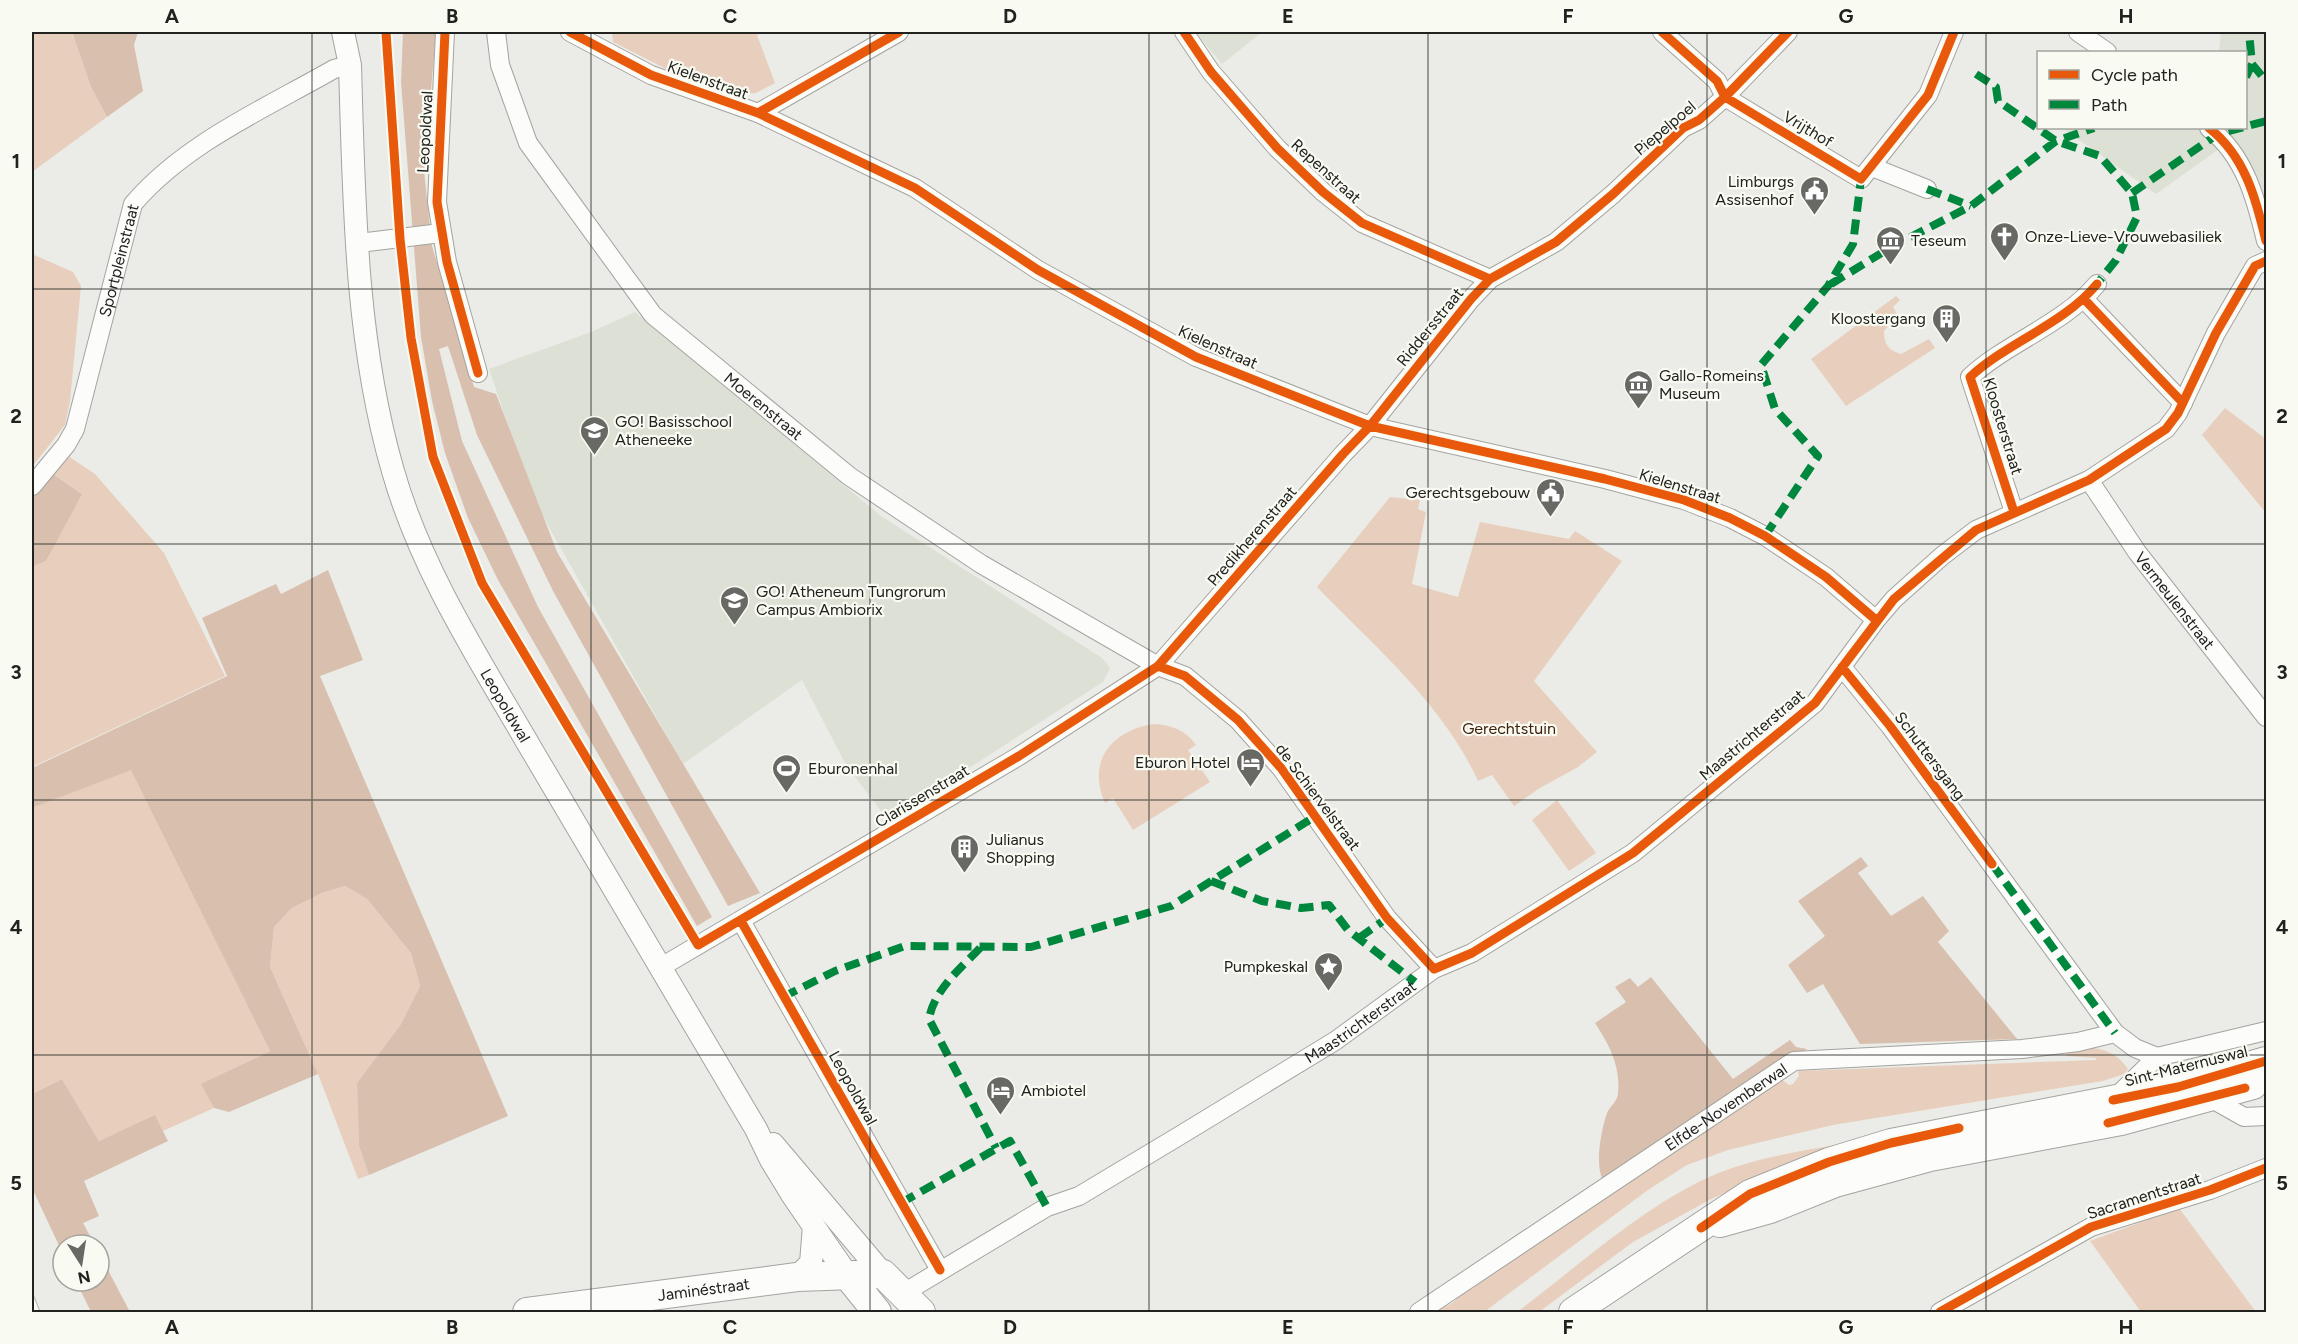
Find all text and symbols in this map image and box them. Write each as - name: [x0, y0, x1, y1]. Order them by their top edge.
- text: A: [165, 4, 180, 28]
- text: B: [446, 4, 458, 28]
- text: C: [723, 4, 737, 28]
- text: D: [1003, 4, 1017, 28]
- text: E: [1282, 4, 1294, 28]
- text: F: [1562, 4, 1574, 28]
- text: G: [1839, 4, 1854, 28]
- text: H: [2119, 4, 2134, 28]
- legend: [2037, 51, 2247, 129]
- street label: Kielenstraat: [665, 57, 751, 103]
- text: Cycle path: [2091, 64, 2178, 86]
- street label: Leopoldwal: [413, 91, 437, 173]
- text: Path: [2091, 94, 2127, 116]
- street label: Piepelpoel: [1630, 97, 1700, 159]
- street label: Vrijthof: [1780, 107, 1836, 151]
- street label: Repenstraat: [1287, 135, 1365, 207]
- text: 1: [12, 149, 20, 173]
- text: 1: [2278, 149, 2286, 173]
- place label: Limburgs Assisenhof: [1715, 172, 1794, 209]
- public building icon: Limburgs Assisenhof: [1799, 174, 1831, 216]
- street label: Sportpleinstraat: [95, 202, 142, 319]
- church icon: Onze-Lieve-Vrouwebasiliek: [1988, 220, 2020, 262]
- museum icon: Teseum: [1874, 224, 1906, 266]
- place label: Onze-Lieve-Vrouwebasiliek: [2025, 227, 2222, 246]
- place label: Teseum: [1911, 231, 1966, 250]
- street label: Riddersstraat: [1393, 284, 1467, 370]
- building icon: Kloostergang: [1931, 302, 1963, 344]
- place label: Kloostergang: [1831, 309, 1926, 328]
- street label: Kielenstraat: [1175, 321, 1261, 373]
- place label: Gallo-Romeins Museum: [1659, 366, 1764, 403]
- street label: Moerenstraat: [721, 368, 807, 444]
- museum icon: Gallo-Romeins Museum: [1622, 368, 1654, 410]
- street label: Kloosterstraat: [1979, 375, 2027, 477]
- text: 2: [10, 404, 22, 428]
- text: 2: [2276, 404, 2288, 428]
- place label: GO! Basisschool Atheneeke: [615, 412, 732, 449]
- school or university icon: GO! Basisschool Atheneeke: [578, 414, 610, 456]
- street label: Kielenstraat: [1637, 465, 1723, 507]
- public building icon: Gerechtsgebouw: [1535, 476, 1567, 518]
- street label: Predikherenstraat: [1203, 482, 1301, 590]
- place label: Gerechtsgebouw: [1406, 483, 1530, 502]
- street label: Vermeulenstraat: [2131, 548, 2219, 653]
- place label: GO! Atheneum Tungrorum Campus Ambiorix: [756, 582, 946, 619]
- school or university icon: GO! Atheneum Tungrorum Campus Ambiorix: [719, 584, 751, 626]
- text: 3: [10, 660, 22, 684]
- text: 3: [2276, 660, 2288, 684]
- street label: Leopoldwal: [477, 665, 535, 746]
- street label: Maastrichterstraat: [1696, 685, 1808, 785]
- street label: Schuttersgang: [1891, 708, 1969, 804]
- park label: Gerechtstuin: [1462, 719, 1556, 738]
- street label: de Schiervelstraat: [1272, 740, 1364, 854]
- hotel icon: Eburon Hotel: [1235, 746, 1267, 788]
- sports icon: Eburonenhal: [771, 752, 803, 794]
- place label: Eburon Hotel: [1135, 753, 1230, 772]
- place label: Eburonenhal: [808, 759, 898, 778]
- street label: Clarissenstraat: [872, 761, 972, 831]
- place label: Julianus Shopping: [986, 830, 1055, 867]
- building icon: Julianus Shopping: [949, 832, 981, 874]
- text: 4: [10, 915, 23, 939]
- text: 4: [2276, 915, 2289, 939]
- place icon: Pumpkeskal: [1313, 950, 1345, 992]
- place label: Pumpkeskal: [1224, 957, 1308, 976]
- street label: Maastrichterstraat: [1301, 976, 1420, 1067]
- street label: Sint-Maternuswal: [2122, 1041, 2250, 1091]
- street label: Leopoldwal: [825, 1048, 881, 1128]
- street label: Elfde-Novemberwal: [1661, 1059, 1790, 1155]
- hotel icon: Ambiotel: [984, 1074, 1016, 1116]
- place label: Ambiotel: [1021, 1081, 1086, 1100]
- street label: Sacramentstraat: [2085, 1169, 2203, 1223]
- text: 5: [10, 1171, 22, 1195]
- text: 5: [2276, 1171, 2288, 1195]
- north arrow: [51, 1233, 111, 1293]
- text: N: [76, 1267, 92, 1288]
- street label: Jaminéstraat: [656, 1274, 751, 1305]
- text: A: [165, 1315, 180, 1339]
- text: B: [446, 1315, 458, 1339]
- text: C: [723, 1315, 737, 1339]
- text: D: [1003, 1315, 1017, 1339]
- text: E: [1282, 1315, 1294, 1339]
- text: F: [1562, 1315, 1574, 1339]
- text: G: [1839, 1315, 1854, 1339]
- text: H: [2119, 1315, 2134, 1339]

